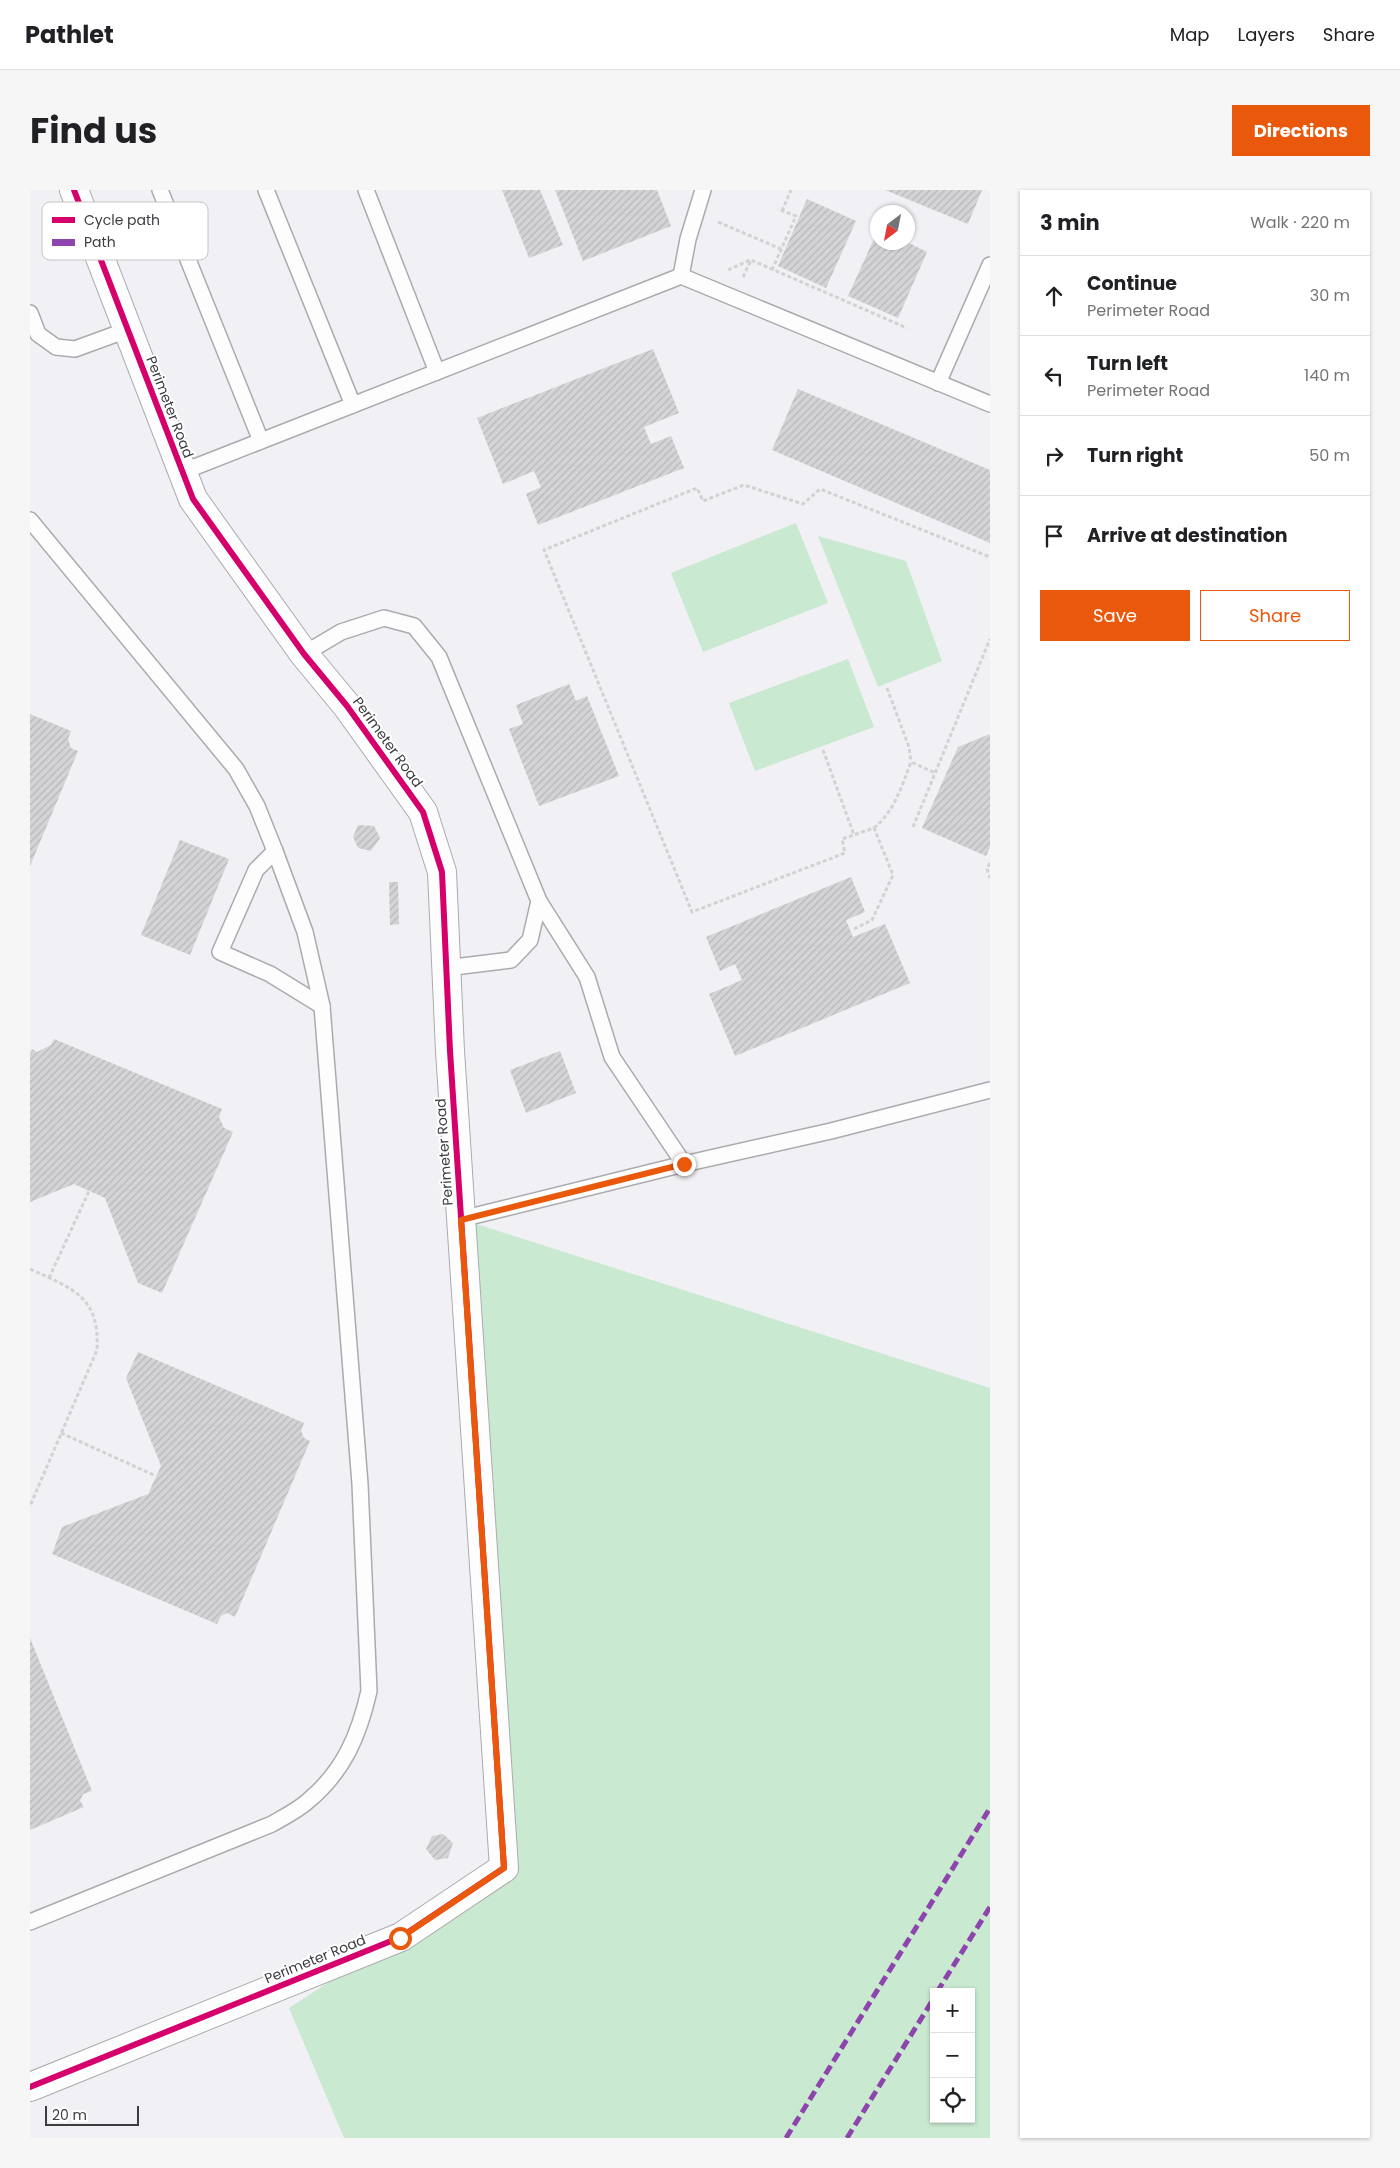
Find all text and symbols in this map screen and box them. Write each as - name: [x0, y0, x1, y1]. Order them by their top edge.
- text: Pathlet: [25, 18, 114, 51]
- text: Map: [1170, 22, 1210, 47]
- text: Layers: [1238, 22, 1295, 47]
- text: Share: [1323, 22, 1375, 47]
- button: Directions: [1232, 105, 1370, 156]
- text: Find us: [30, 106, 157, 155]
- legend: [42, 202, 208, 260]
- north arrow: [870, 205, 915, 250]
- text: 3 min: [1040, 208, 1100, 237]
- text: Cycle path: [84, 210, 160, 230]
- text: Walk · 220 m: [1250, 211, 1350, 234]
- text: Path: [84, 232, 116, 252]
- text: Continue: [1087, 270, 1177, 297]
- icon: ahead: [1040, 282, 1068, 310]
- text: 30 m: [1310, 284, 1350, 307]
- text: Perimeter Road: [1087, 299, 1210, 322]
- text: Turn left: [1087, 350, 1168, 377]
- street label: Perimeter Road: [141, 353, 199, 461]
- icon: left: [1040, 362, 1068, 390]
- text: 140 m: [1304, 364, 1350, 387]
- text: Perimeter Road: [1087, 379, 1210, 402]
- icon: right: [1040, 442, 1068, 470]
- text: Turn right: [1087, 442, 1183, 469]
- text: 50 m: [1309, 444, 1350, 467]
- icon: arrive: [1040, 522, 1068, 550]
- text: Arrive at destination: [1087, 522, 1288, 549]
- button: Save: [1040, 590, 1190, 641]
- button: Share: [1200, 590, 1350, 641]
- street label: Perimeter Road: [348, 693, 428, 791]
- street label: Perimeter Road: [430, 1098, 458, 1206]
- route end: [673, 1153, 696, 1176]
- route start: [389, 1927, 412, 1950]
- street label: Perimeter Road: [261, 1930, 369, 1988]
- map controls: [930, 1988, 975, 2123]
- button: +: [930, 1988, 975, 2033]
- button: −: [930, 2033, 975, 2078]
- button: locate: [930, 2078, 975, 2123]
- scale bar: [45, 2103, 139, 2126]
- text: 20 m: [52, 2105, 87, 2125]

